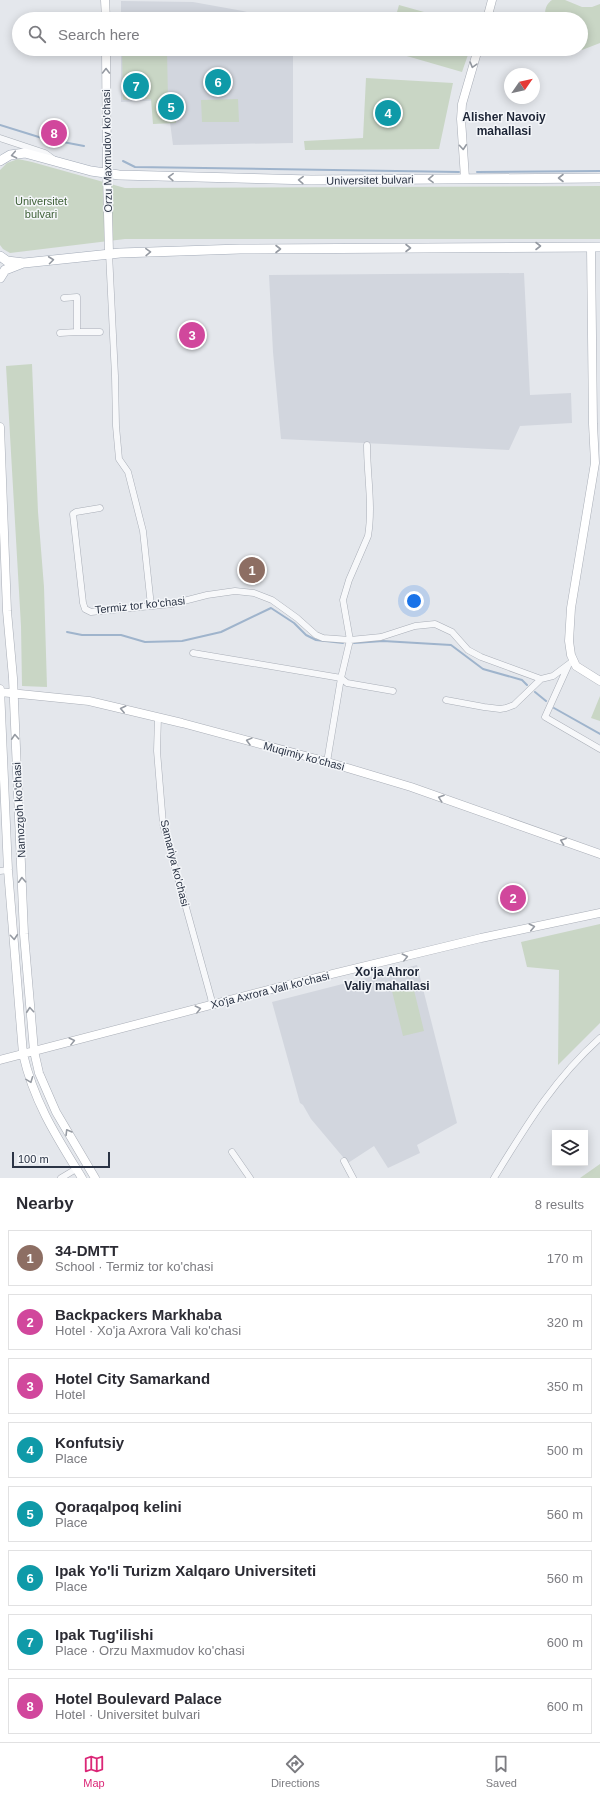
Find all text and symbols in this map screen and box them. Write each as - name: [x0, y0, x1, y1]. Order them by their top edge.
- search box: [12, 12, 588, 56]
- icon: search: [26, 23, 48, 45]
- text: Search here: [58, 26, 140, 43]
- one-way arrow: [469, 61, 478, 68]
- pin: 6: [205, 67, 231, 97]
- one-way arrow: [102, 68, 110, 74]
- north arrow: [504, 68, 540, 104]
- pin: 7: [123, 71, 149, 101]
- street label: Orzu Maxmudov ko'chasi: [100, 89, 114, 213]
- pin: 5: [158, 92, 184, 122]
- pin: 4: [375, 98, 401, 128]
- district label: Alisher Navoiy mahallasi: [462, 110, 546, 138]
- pin: 8: [41, 118, 67, 148]
- one-way arrow: [458, 144, 467, 150]
- one-way arrow: [11, 150, 18, 159]
- one-way arrow: [168, 172, 174, 181]
- street label: Universitet bulvari: [326, 173, 414, 187]
- one-way arrow: [558, 174, 564, 182]
- one-way arrow: [428, 175, 434, 183]
- one-way arrow: [298, 176, 304, 184]
- park label: Universitet bulvari: [15, 195, 67, 220]
- one-way arrow: [535, 242, 541, 250]
- one-way arrow: [405, 244, 411, 252]
- one-way arrow: [275, 245, 281, 253]
- one-way arrow: [145, 248, 151, 256]
- one-way arrow: [48, 255, 54, 264]
- pin: 3: [179, 320, 205, 350]
- pin: 1: [239, 555, 265, 585]
- your location: [404, 591, 424, 611]
- street label: Termiz tor ko'chasi: [94, 594, 186, 616]
- one-way arrow: [120, 705, 127, 714]
- one-way arrow: [11, 733, 20, 740]
- one-way arrow: [246, 737, 253, 746]
- street label: Muqimiy ko'chasi: [262, 739, 346, 773]
- street label: Namozgoh ko'chasi: [11, 762, 27, 858]
- one-way arrow: [437, 794, 444, 802]
- street label: Samariya ko'chasi: [158, 818, 192, 908]
- one-way arrow: [560, 838, 567, 846]
- one-way arrow: [18, 877, 26, 883]
- pin: 2: [500, 883, 526, 913]
- one-way arrow: [528, 923, 535, 931]
- one-way arrow: [9, 934, 18, 940]
- one-way arrow: [402, 954, 409, 962]
- district label: Xo‘ja Ahror Valiy mahallasi: [344, 965, 430, 993]
- street label: Xo'ja Axrora Vali ko'chasi: [209, 969, 331, 1011]
- one-way arrow: [194, 1005, 201, 1014]
- one-way arrow: [26, 1007, 35, 1013]
- one-way arrow: [69, 1038, 75, 1046]
- one-way arrow: [26, 1076, 34, 1083]
- one-way arrow: [66, 1129, 73, 1136]
- map controls: [552, 1130, 588, 1166]
- button: layers: [552, 1130, 588, 1166]
- scale bar: [12, 1150, 110, 1169]
- text: 100 m: [18, 1153, 49, 1165]
- text: Nearby: [16, 1194, 74, 1213]
- text: 8 results: [535, 1197, 584, 1212]
- text: 34-DMTT: [55, 1242, 118, 1259]
- text: 1: [26, 1251, 34, 1266]
- text: 170 m: [547, 1251, 583, 1266]
- text: School · Termiz tor ko'chasi: [55, 1259, 213, 1274]
- text: Backpackers Markhaba: [55, 1306, 222, 1323]
- text: 2: [26, 1315, 34, 1330]
- text: 320 m: [547, 1315, 583, 1330]
- text: Hotel · Xo'ja Axrora Vali ko'chasi: [55, 1323, 241, 1338]
- text: Hotel City Samarkand: [55, 1370, 210, 1387]
- text: 3: [26, 1379, 34, 1394]
- text: 350 m: [547, 1379, 583, 1394]
- text: Hotel: [55, 1387, 85, 1402]
- text: Konfutsiy: [55, 1434, 124, 1451]
- text: 4: [26, 1443, 34, 1458]
- text: 500 m: [547, 1443, 583, 1458]
- text: Place: [55, 1451, 88, 1466]
- text: Qoraqalpoq kelini: [55, 1498, 182, 1515]
- text: 5: [26, 1507, 34, 1522]
- text: 560 m: [547, 1507, 583, 1522]
- text: Place: [55, 1515, 88, 1530]
- text: Ipak Yo'li Turizm Xalqaro Universiteti: [55, 1562, 316, 1579]
- text: 6: [26, 1571, 34, 1586]
- text: 560 m: [547, 1571, 583, 1586]
- text: Place: [55, 1579, 88, 1594]
- text: Ipak Tug'ilishi: [55, 1626, 153, 1643]
- text: 7: [26, 1635, 34, 1650]
- text: 600 m: [547, 1635, 583, 1650]
- text: Place · Orzu Maxmudov ko'chasi: [55, 1643, 245, 1658]
- text: Hotel Boulevard Palace: [55, 1690, 222, 1707]
- text: 8: [26, 1699, 34, 1714]
- text: 600 m: [547, 1699, 583, 1714]
- text: Hotel · Universitet bulvari: [55, 1707, 200, 1722]
- tab: Map: [83, 1753, 105, 1789]
- tab: Directions: [271, 1753, 320, 1789]
- tab: Saved: [486, 1753, 517, 1789]

